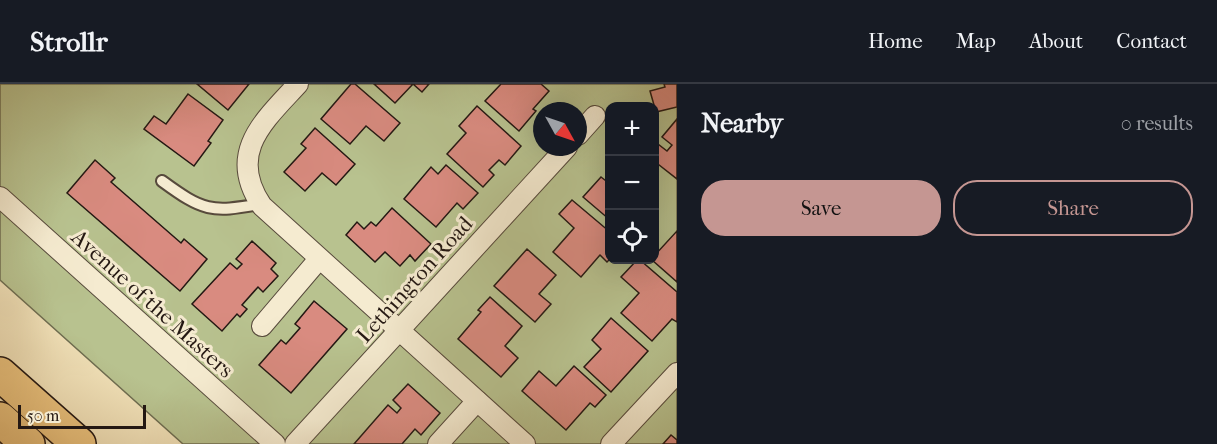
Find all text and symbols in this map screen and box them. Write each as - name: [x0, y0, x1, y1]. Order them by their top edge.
- text: Strollr: [30, 25, 108, 58]
- text: Home: [868, 29, 923, 53]
- text: Map: [956, 29, 996, 53]
- text: About: [1029, 29, 1083, 53]
- text: Contact: [1116, 29, 1187, 53]
- north arrow: [533, 102, 587, 156]
- map controls: [605, 102, 659, 264]
- button: +: [605, 102, 659, 156]
- text: Nearby: [701, 108, 783, 139]
- text: 0 results: [1121, 112, 1193, 135]
- button: −: [605, 156, 659, 210]
- button: Save: [701, 180, 941, 236]
- button: Share: [953, 180, 1193, 236]
- street label: Lethington Road: [351, 210, 479, 348]
- button: locate: [605, 210, 659, 264]
- street label: Avenue of the Masters: [65, 223, 239, 383]
- scale bar: [18, 402, 146, 430]
- text: 50 m: [27, 406, 59, 425]

